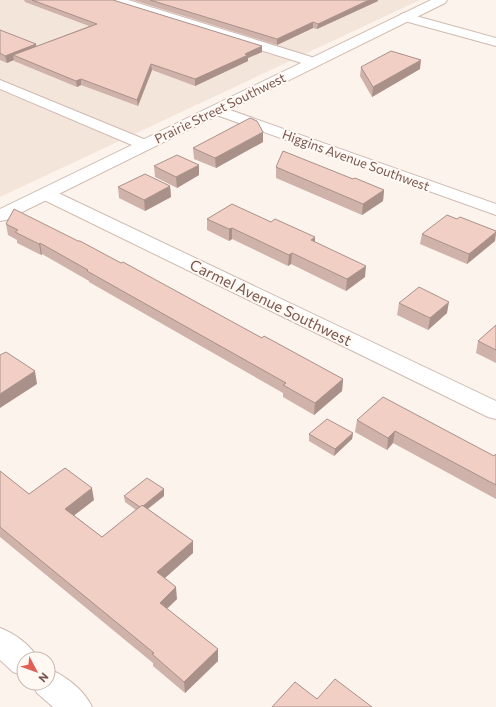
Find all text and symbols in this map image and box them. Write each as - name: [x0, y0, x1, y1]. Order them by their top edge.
- street label: Prairie Street Southwest: [152, 69, 288, 147]
- street label: Higgins Avenue Southwest: [280, 126, 432, 194]
- street label: Carmel Avenue Southwest: [187, 255, 355, 349]
- north arrow: [16, 651, 56, 691]
- text: N: [36, 671, 52, 685]

